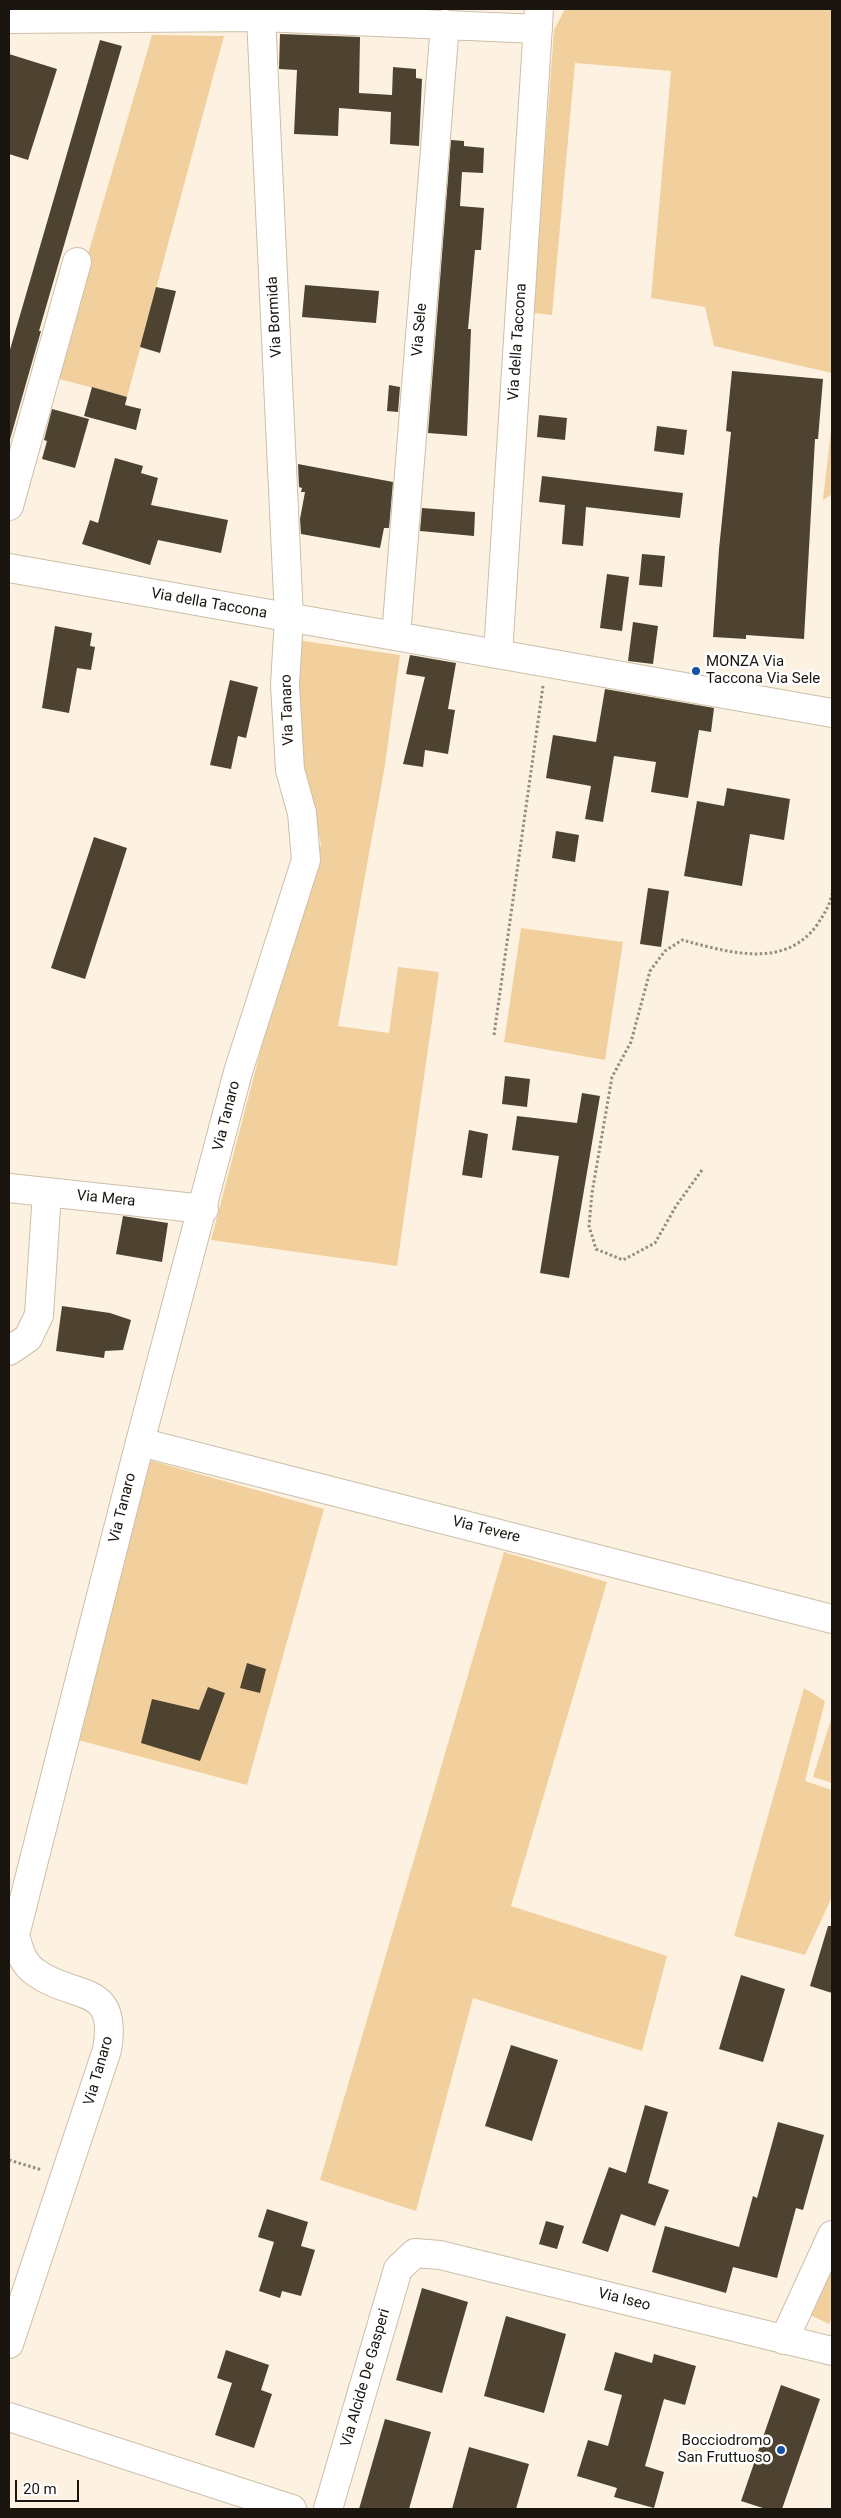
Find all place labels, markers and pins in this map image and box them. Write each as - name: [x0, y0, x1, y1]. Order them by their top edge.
- place label: MONZA Via Taccona Via Sele: [706, 653, 820, 688]
- marker: MONZA Via Taccona Via Sele: [690, 665, 702, 677]
- place label: Bocciodromo San Fruttuoso: [678, 2432, 771, 2467]
- marker: Bocciodromo San Fruttuoso: [775, 2444, 787, 2456]

